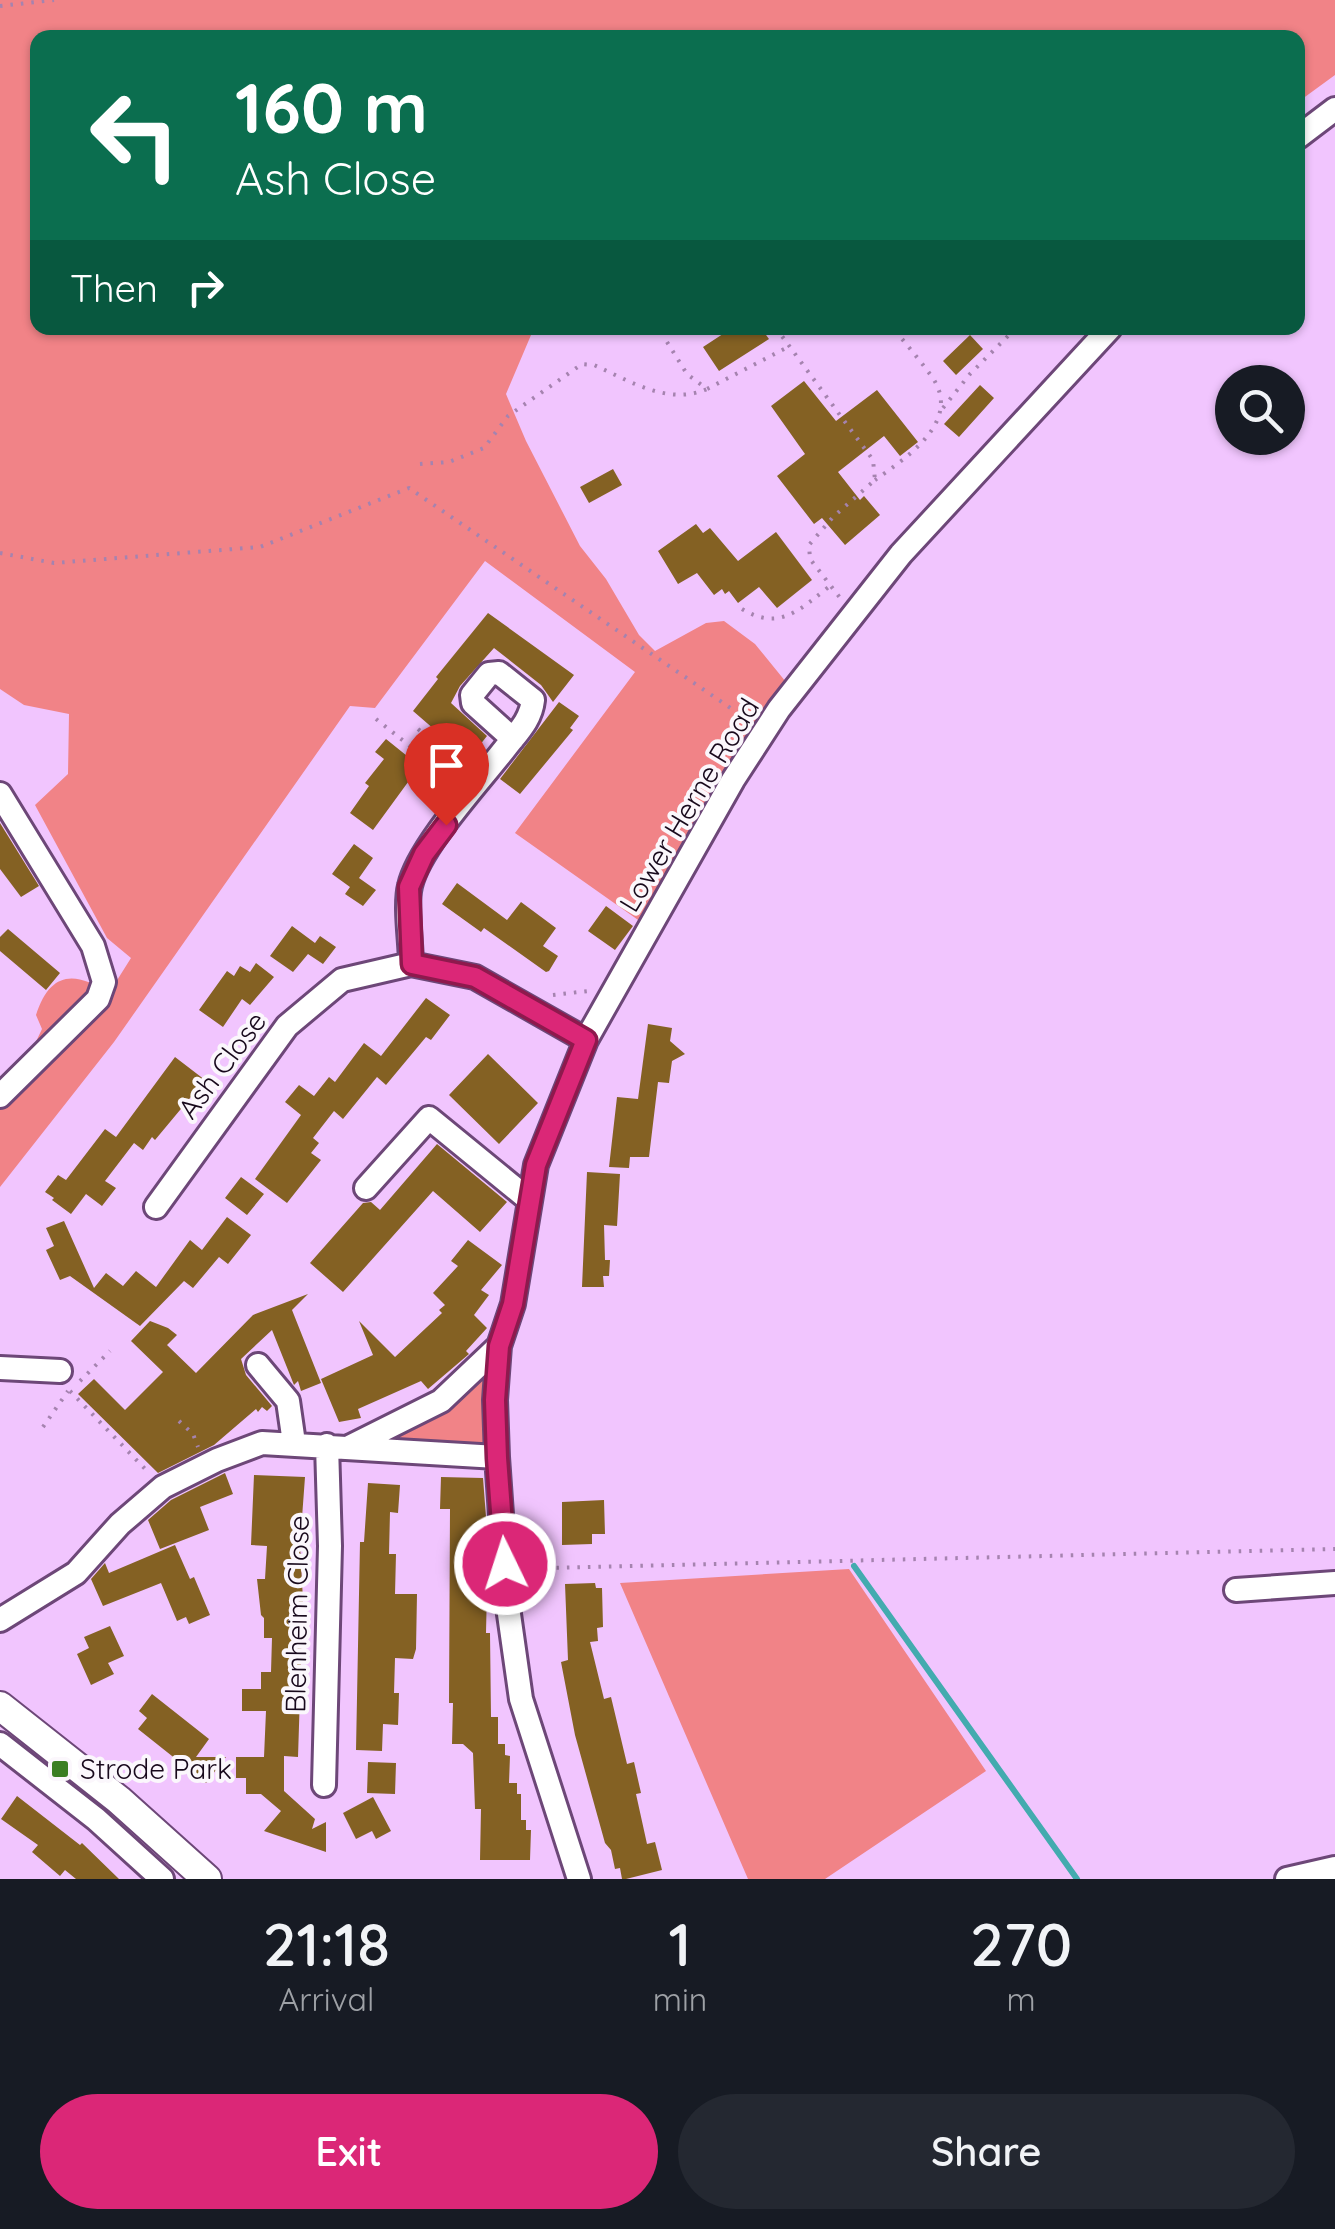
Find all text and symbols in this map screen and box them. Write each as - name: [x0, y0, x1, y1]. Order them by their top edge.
- text: 160 m: [235, 63, 428, 151]
- icon: left: [70, 70, 200, 200]
- text: Ash Close: [235, 150, 436, 206]
- icon: right: [178, 260, 233, 315]
- text: Then: [70, 264, 158, 312]
- map controls: [1215, 365, 1305, 455]
- button: search: [1215, 365, 1305, 455]
- street label: Lower Herne Road: [611, 692, 766, 918]
- pin: [404, 723, 489, 826]
- icon: arrive: [419, 738, 474, 793]
- street label: Ash Close: [170, 1004, 273, 1125]
- position arrow: [453, 1512, 557, 1616]
- street label: Blenheim Close: [277, 1515, 316, 1713]
- place label: Strode Park: [80, 1751, 232, 1786]
- marker: Strode Park: [49, 1758, 71, 1780]
- text: 21:18: [263, 1906, 390, 1981]
- text: 1: [668, 1906, 691, 1981]
- text: 270: [970, 1906, 1072, 1981]
- text: Arrival: [278, 1979, 374, 2019]
- text: min: [653, 1979, 707, 2019]
- text: m: [1007, 1979, 1036, 2019]
- button: Exit: [40, 2094, 658, 2209]
- button: Share: [678, 2094, 1295, 2209]

